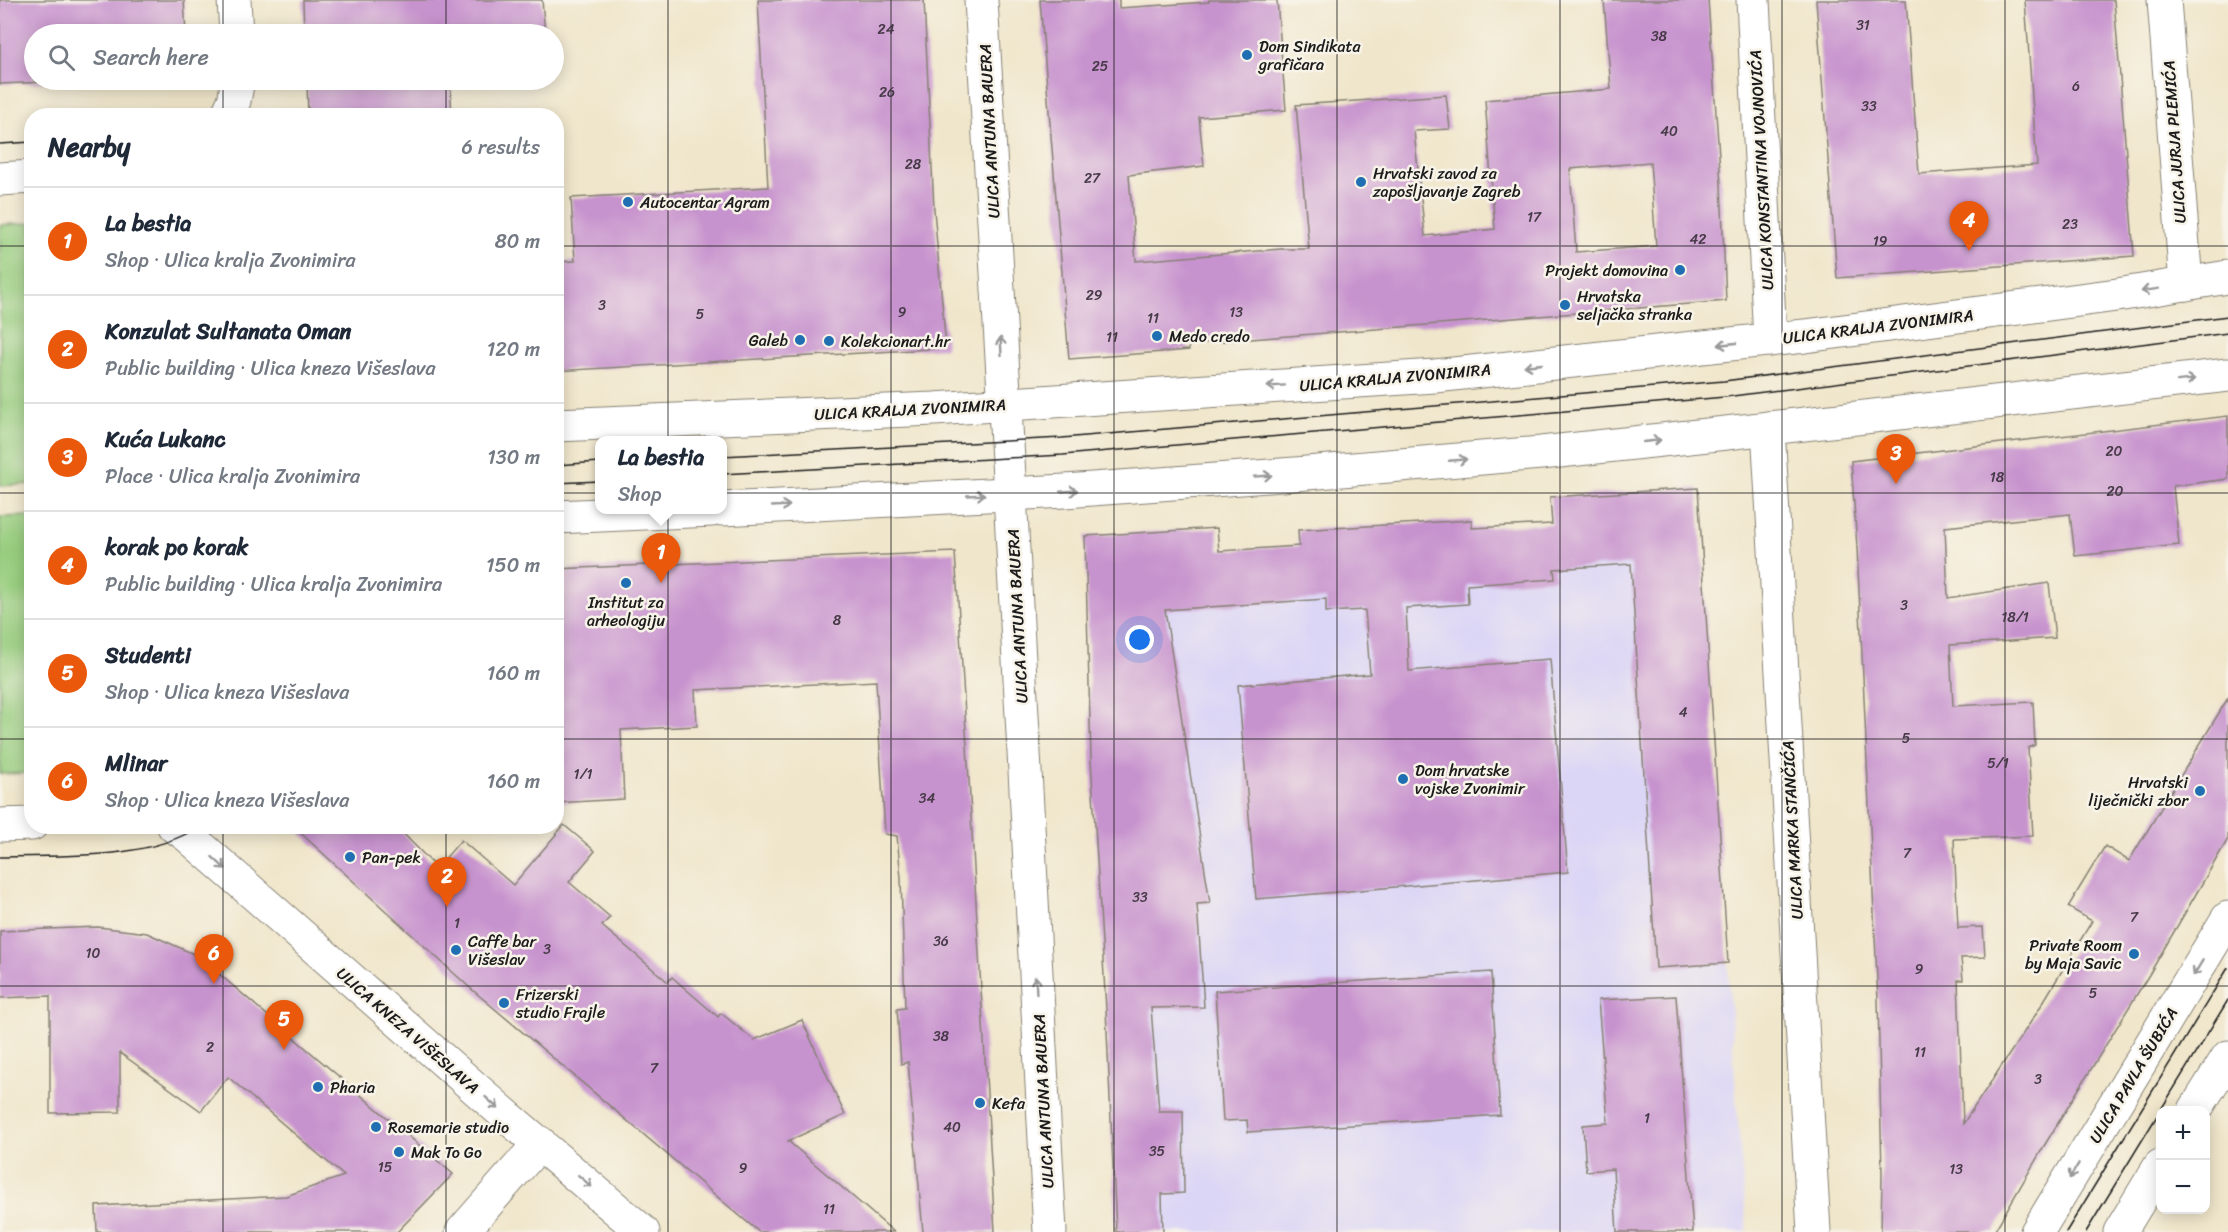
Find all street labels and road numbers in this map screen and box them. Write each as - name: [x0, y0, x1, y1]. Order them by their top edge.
- street label: ULICA ANTUNA BAUERA: [970, 43, 1009, 219]
- street label: ULICA KONSTANTINA VOJNOVIĆA: [1741, 49, 1782, 291]
- street label: ULICA JURJA PLEMIĆA: [2154, 60, 2195, 224]
- street label: ULICA KRALJA ZVONIMIRA: [1781, 300, 1975, 353]
- street label: ULICA KRALJA ZVONIMIRA: [1298, 355, 1492, 400]
- street label: ULICA KRALJA ZVONIMIRA: [813, 390, 1007, 429]
- street label: ULICA ANTUNA BAUERA: [998, 528, 1037, 704]
- street label: ULICA MARKA STANČIĆA: [1773, 740, 1812, 920]
- street label: ULICA KNEZA VIŠESLAVA: [329, 960, 486, 1101]
- street label: ULICA PAVLA ŠUBIĆA: [2081, 1001, 2186, 1149]
- street label: ULICA ANTUNA BAUERA: [1024, 1013, 1063, 1189]

